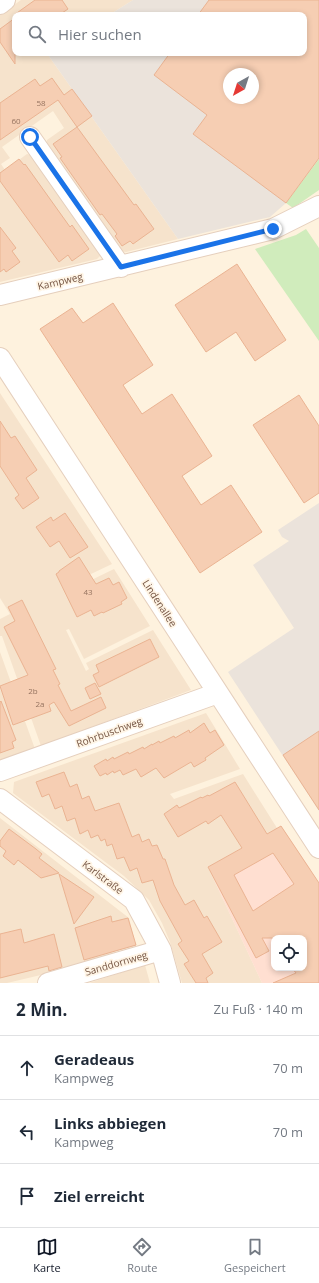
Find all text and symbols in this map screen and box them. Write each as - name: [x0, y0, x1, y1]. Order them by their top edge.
- search box: [12, 12, 307, 56]
- icon: search: [26, 23, 48, 45]
- text: Hier suchen: [58, 24, 142, 44]
- north arrow: [223, 68, 259, 104]
- house number: 58: [36, 97, 46, 108]
- house number: 60: [11, 115, 21, 126]
- route start: [21, 128, 39, 146]
- route end: [264, 220, 282, 238]
- street label: Kampweg: [36, 269, 84, 293]
- street label: Lindenallee: [140, 577, 181, 630]
- house number: 43: [83, 586, 93, 597]
- house number: 2b: [28, 685, 38, 696]
- house number: 2a: [35, 698, 45, 709]
- street label: Rohrbuschweg: [74, 713, 144, 750]
- street label: Karlstraße: [80, 857, 127, 897]
- map controls: [271, 935, 307, 971]
- button: locate: [271, 935, 307, 971]
- street label: Sanddornweg: [83, 947, 149, 979]
- text: 2 Min.: [16, 998, 67, 1021]
- text: Zu Fuß · 140 m: [214, 1000, 303, 1018]
- text: Geradeaus: [54, 1049, 134, 1069]
- icon: ahead: [16, 1057, 38, 1079]
- text: 70 m: [273, 1059, 303, 1077]
- text: Kampweg: [54, 1069, 114, 1087]
- text: Links abbiegen: [54, 1113, 166, 1133]
- icon: left: [16, 1121, 38, 1143]
- text: 70 m: [273, 1123, 303, 1141]
- text: Kampweg: [54, 1133, 114, 1151]
- icon: arrive: [16, 1185, 38, 1207]
- text: Ziel erreicht: [54, 1186, 145, 1206]
- tab: Karte: [33, 1236, 61, 1275]
- tab: Route: [127, 1236, 157, 1275]
- tab: Gespeichert: [224, 1236, 286, 1275]

